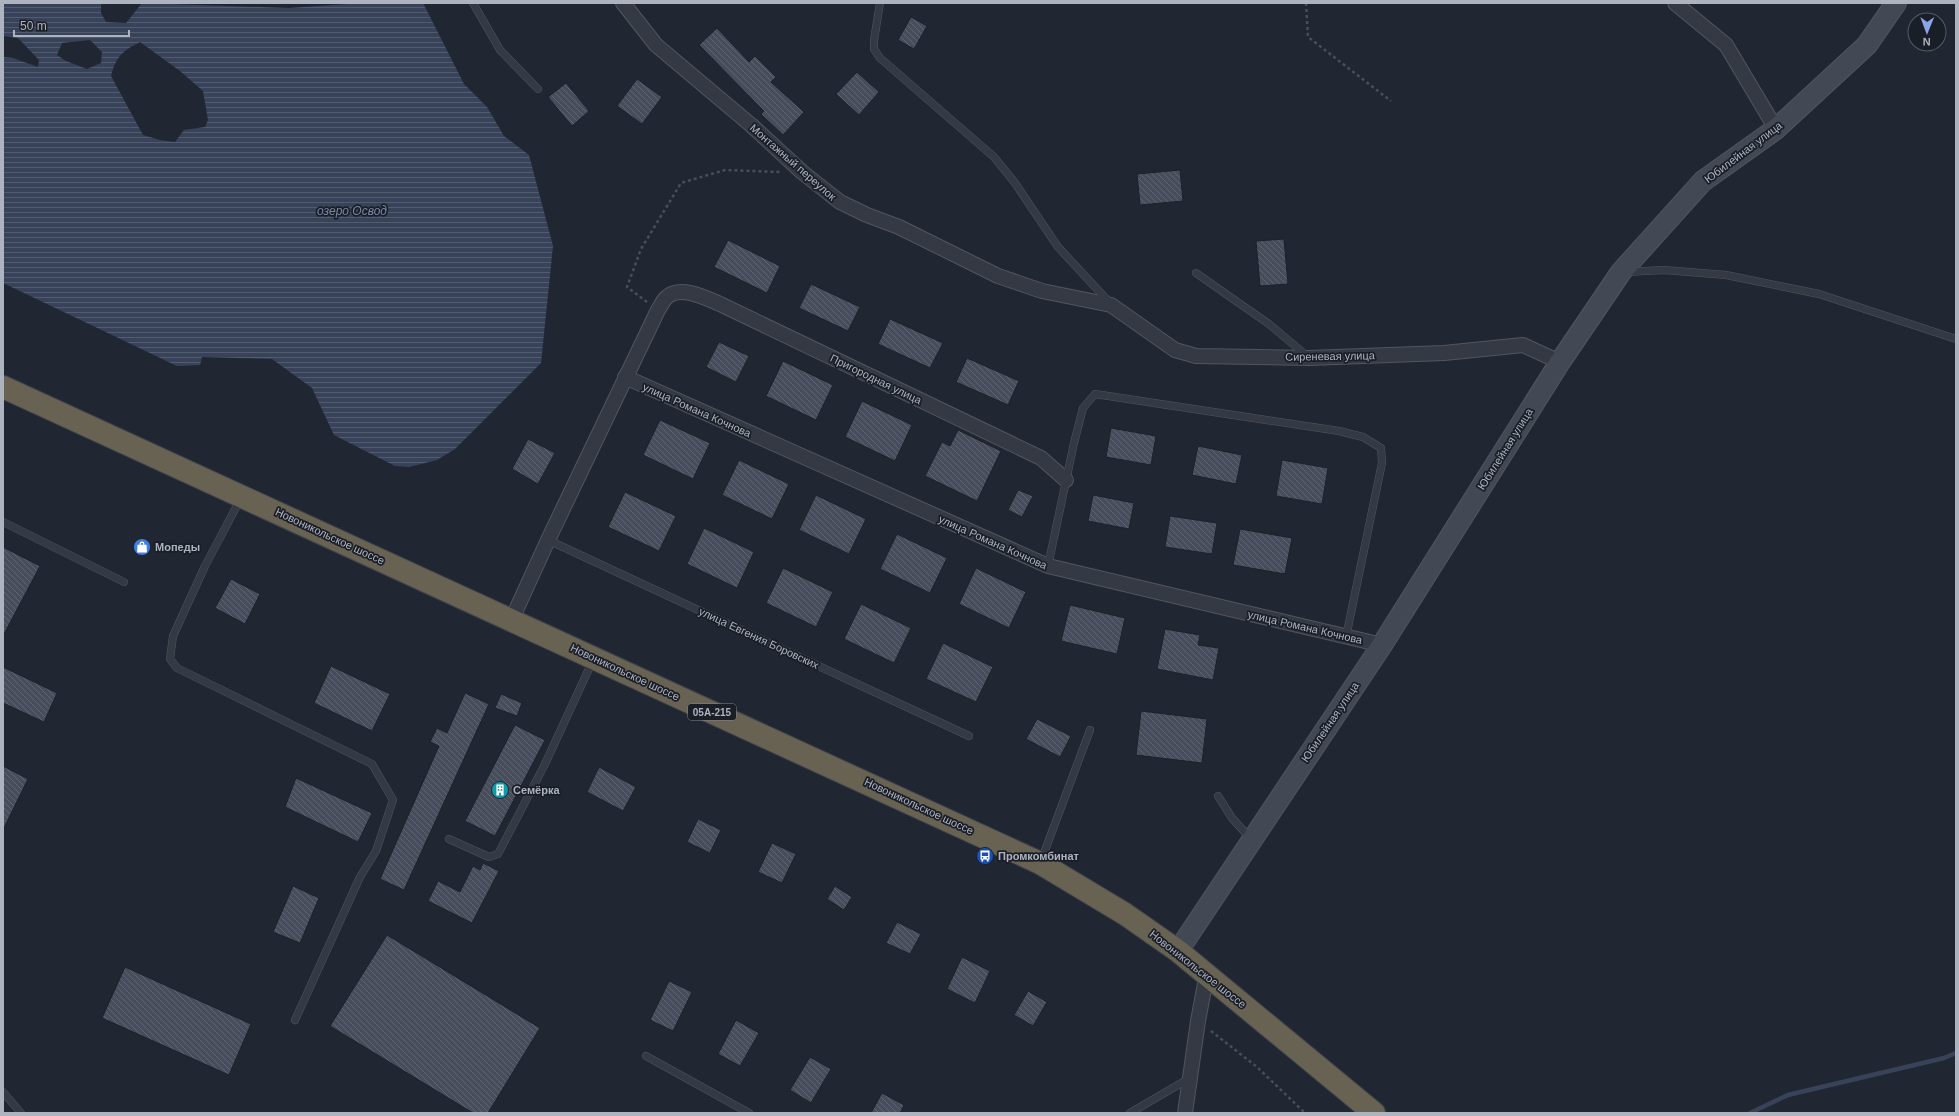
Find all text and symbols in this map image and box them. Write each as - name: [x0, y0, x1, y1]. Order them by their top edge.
- scale bar: [14, 12, 129, 38]
- north arrow: [1907, 12, 1947, 52]
- text: 50 m: [20, 19, 47, 33]
- text: N: [1923, 36, 1931, 48]
- street label: Юбилейная улица: [1702, 118, 1785, 185]
- street label: Монтажный переулок: [748, 121, 839, 203]
- water label: озеро Освод: [317, 204, 387, 218]
- street label: Сиреневая улица: [1285, 349, 1376, 363]
- street label: Пригородная улица: [828, 352, 924, 407]
- street label: улица Романа Кочнова: [641, 381, 754, 440]
- street label: Юбилейная улица: [1475, 405, 1535, 492]
- street label: Новоникольское шоссе: [274, 505, 386, 567]
- street label: улица Романа Кочнова: [937, 513, 1050, 572]
- shop icon: Мопеды: [132, 537, 152, 557]
- place label: Мопеды: [155, 541, 200, 553]
- street label: улица Евгения Боровских: [697, 605, 821, 671]
- street label: улица Романа Кочнова: [1247, 608, 1364, 646]
- street label: Новоникольское шоссе: [569, 641, 681, 703]
- street label: Юбилейная улица: [1299, 679, 1362, 764]
- road number: 05А-215: [688, 704, 736, 720]
- street label: Новоникольское шоссе: [863, 775, 975, 837]
- building icon: Семёрка: [490, 780, 510, 800]
- place label: Семёрка: [513, 784, 560, 796]
- bus stop icon: Промкомбинат: [975, 846, 995, 866]
- place label: Промкомбинат: [998, 850, 1080, 862]
- street label: Новоникольское шоссе: [1147, 928, 1249, 1010]

